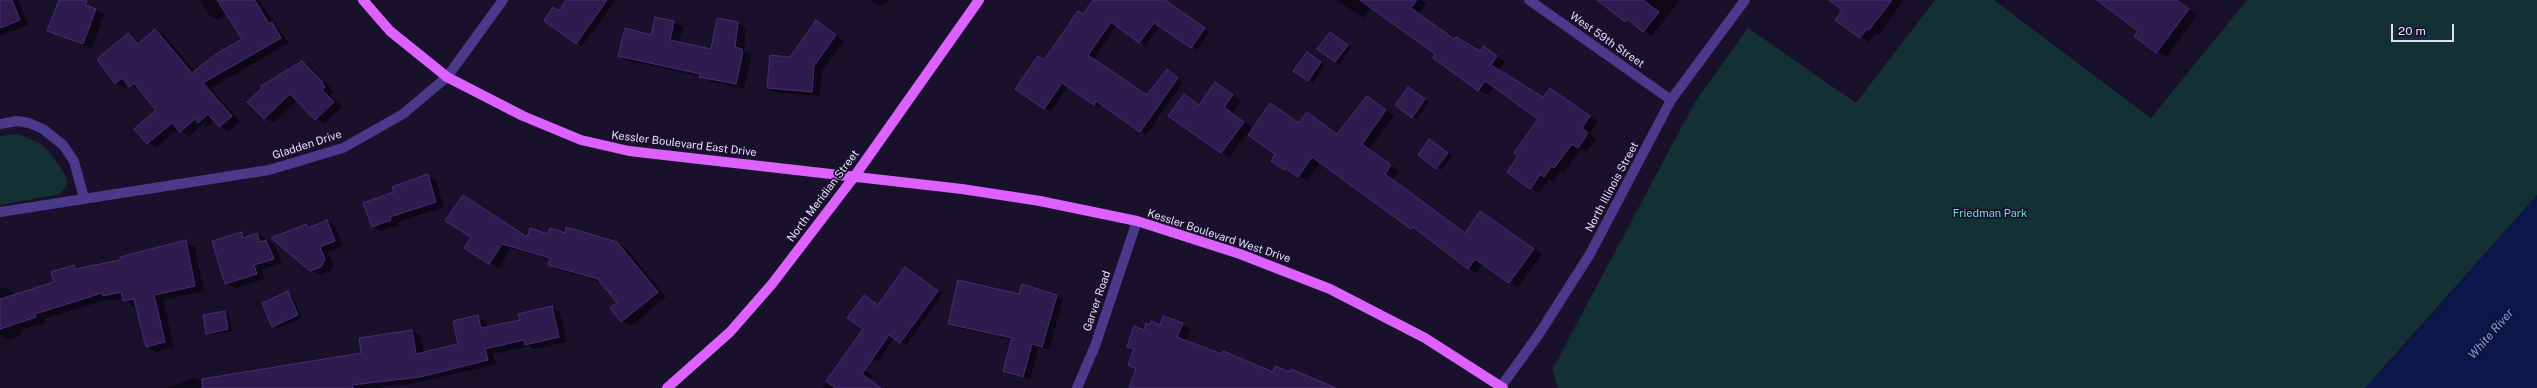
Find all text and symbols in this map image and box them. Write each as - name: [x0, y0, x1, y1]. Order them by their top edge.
- street label: West 59th Street: [1567, 9, 1647, 71]
- scale bar: [2393, 16, 2456, 42]
- text: 20 m: [2398, 24, 2426, 38]
- street label: Gladden Drive: [271, 128, 343, 162]
- street label: Kessler Boulevard East Drive: [611, 129, 757, 159]
- street label: North Illinois Street: [1583, 140, 1641, 234]
- street label: North Meridian Street: [784, 148, 862, 244]
- street label: Kessler Boulevard West Drive: [1146, 207, 1292, 265]
- park label: Friedman Park: [1953, 207, 2027, 221]
- street label: Garver Road: [1080, 269, 1114, 333]
- water label: White River: [2465, 306, 2517, 362]

